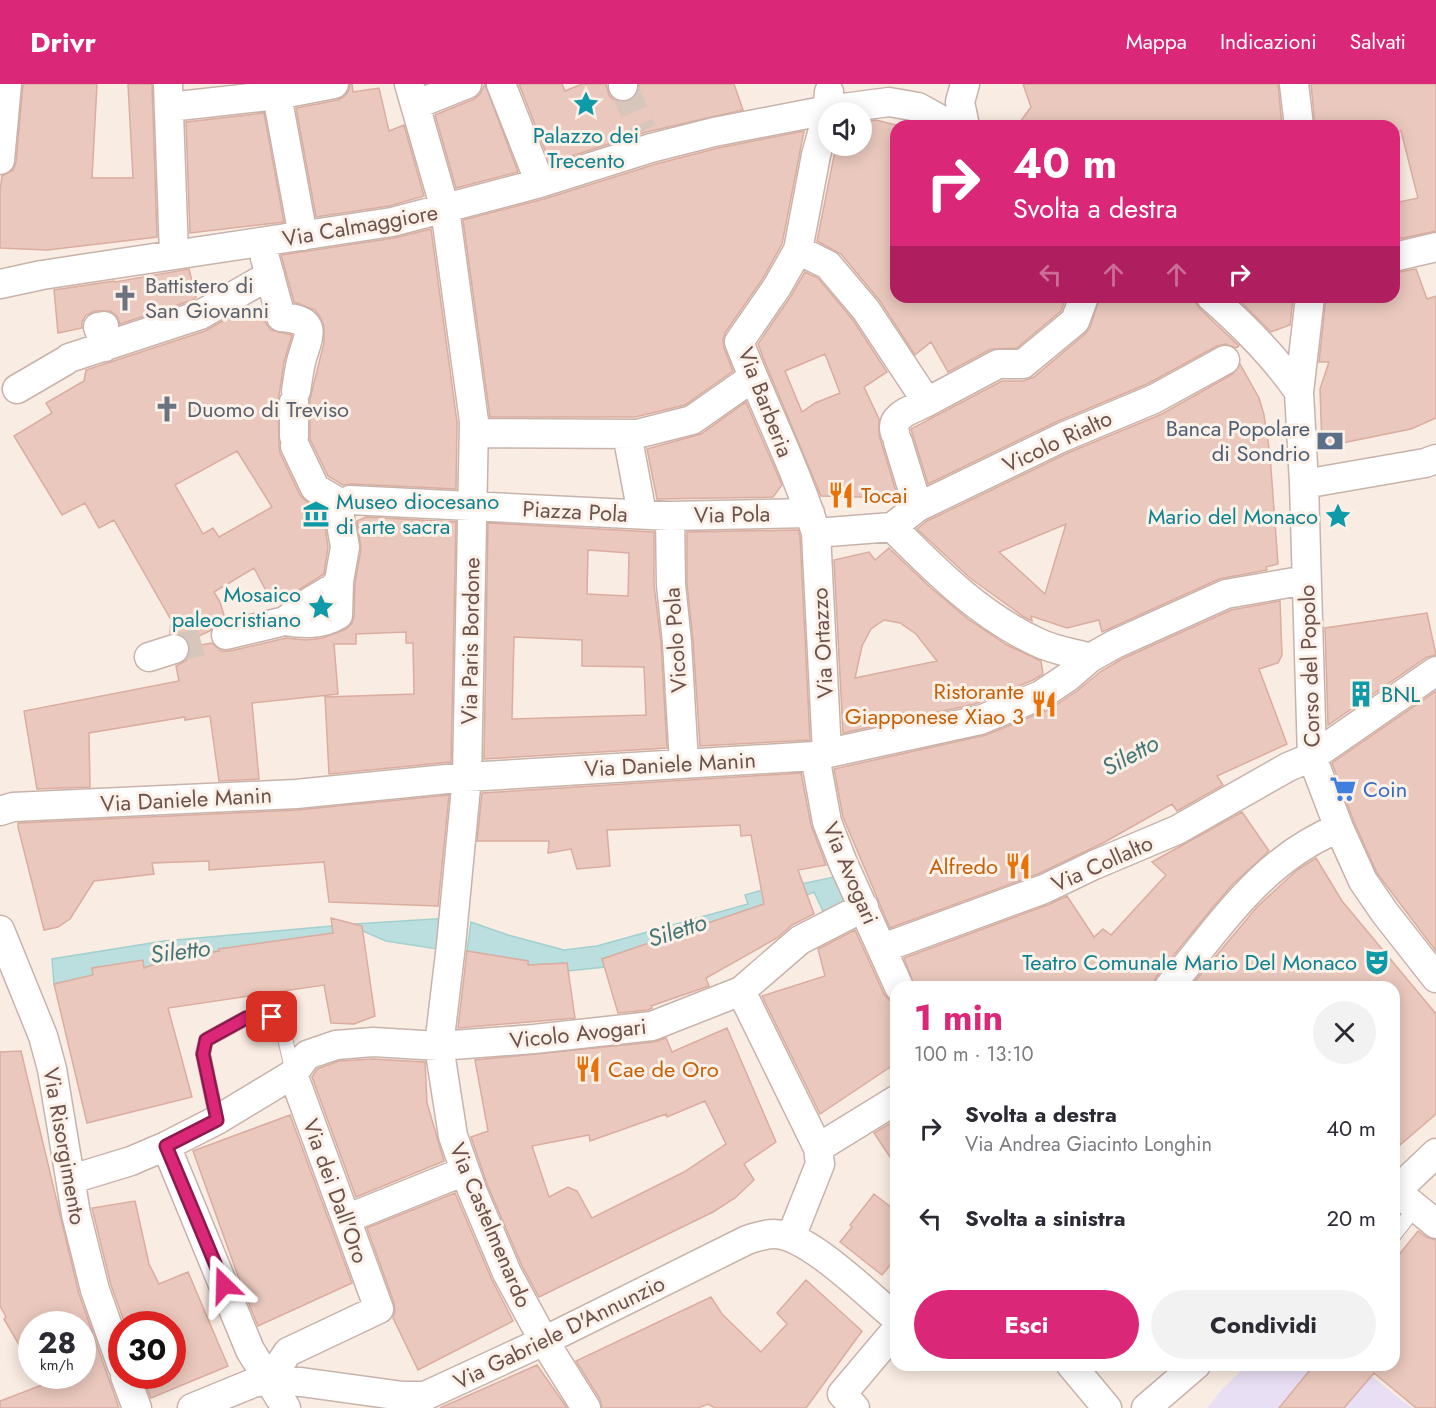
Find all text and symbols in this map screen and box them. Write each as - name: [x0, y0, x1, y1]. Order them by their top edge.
- text: Drivr: [30, 22, 96, 63]
- text: Mappa: [1126, 27, 1187, 57]
- text: Indicazioni: [1220, 27, 1317, 57]
- text: Salvati: [1350, 27, 1406, 57]
- place icon: Palazzo dei Trecento: [571, 89, 601, 119]
- map controls: [818, 102, 872, 156]
- button: sound: [818, 102, 872, 156]
- place label: Palazzo dei Trecento: [533, 119, 639, 176]
- text: 40 m: [1013, 133, 1117, 194]
- icon: right: [914, 144, 992, 222]
- text: Svolta a destra: [1013, 189, 1178, 228]
- street label: Via Calmaggiore: [280, 196, 440, 254]
- icon: left: [1034, 258, 1067, 291]
- icon: ahead: [1097, 258, 1130, 291]
- icon: ahead: [1160, 258, 1193, 291]
- icon: right: [1223, 258, 1256, 291]
- place label: Battistero di San Giovanni: [145, 269, 269, 326]
- church icon: Battistero di San Giovanni: [110, 283, 140, 313]
- street label: Via Barberia: [730, 342, 802, 462]
- place label: Duomo di Treviso: [187, 393, 349, 425]
- church icon: Duomo di Treviso: [152, 394, 182, 424]
- street label: Vicolo Rialto: [997, 402, 1117, 480]
- place label: Banca Popolare di Sondrio: [1166, 412, 1310, 469]
- bank icon: Banca Popolare di Sondrio: [1315, 426, 1345, 456]
- place label: Tocai: [861, 479, 908, 511]
- restaurant icon: Tocai: [826, 480, 856, 510]
- place label: Museo diocesano di arte sacra: [336, 485, 499, 542]
- street label: Piazza Pola: [521, 492, 629, 530]
- street label: Via Pola: [693, 497, 771, 531]
- museum icon: Museo diocesano di arte sacra: [301, 499, 331, 529]
- place label: Mario del Monaco: [1148, 500, 1318, 532]
- place icon: Mario del Monaco: [1323, 501, 1353, 531]
- street label: Via Paris Bordone: [453, 557, 487, 725]
- place label: Mosaico paleocristiano: [172, 578, 301, 635]
- street label: Corso del Popolo: [1290, 584, 1328, 748]
- street label: Vicolo Pola: [655, 586, 695, 694]
- street label: Via Ortazzo: [803, 587, 841, 699]
- place icon: Mosaico paleocristiano: [306, 592, 336, 622]
- place label: Ristorante Giapponese Xiao 3: [845, 675, 1024, 732]
- place label: BNL: [1381, 678, 1420, 710]
- building icon: BNL: [1346, 679, 1376, 709]
- restaurant icon: Ristorante Giapponese Xiao 3: [1029, 689, 1059, 719]
- water label: Siletto: [1095, 725, 1165, 785]
- street label: Via Daniele Manin: [583, 744, 757, 784]
- place label: Coin: [1363, 773, 1407, 805]
- supermarket icon: Coin: [1328, 774, 1358, 804]
- street label: Via Daniele Manin: [99, 779, 273, 819]
- street label: Via Avogari: [815, 817, 887, 929]
- street label: Via Collalto: [1046, 827, 1158, 899]
- place label: Alfredo: [929, 850, 998, 882]
- restaurant icon: Alfredo: [1003, 851, 1033, 881]
- water label: Siletto: [643, 904, 711, 956]
- water label: Siletto: [148, 930, 212, 972]
- place label: Teatro Comunale Mario Del Monaco: [1022, 946, 1357, 978]
- theatre icon: Teatro Comunale Mario Del Monaco: [1362, 947, 1392, 977]
- pin: [246, 991, 297, 1042]
- text: 1 min: [914, 991, 1003, 1043]
- icon: arrive: [255, 1000, 288, 1033]
- button: close: [1313, 1001, 1376, 1064]
- street label: Vicolo Avogari: [508, 1010, 648, 1056]
- text: 100 m · 13:10: [914, 1040, 1034, 1069]
- place label: Cae de Oro: [608, 1053, 719, 1085]
- restaurant icon: Cae de Oro: [573, 1054, 603, 1084]
- street label: Via Risorgimento: [35, 1065, 95, 1227]
- text: Svolta a destra: [965, 1098, 1117, 1130]
- icon: right: [914, 1112, 947, 1145]
- text: 40 m: [1326, 1112, 1376, 1144]
- street label: Via dei Dall'Oro: [295, 1114, 377, 1268]
- text: Via Andrea Giacinto Longhin: [965, 1130, 1212, 1159]
- street label: Via Castelmenardo: [442, 1138, 540, 1312]
- icon: left: [914, 1202, 947, 1235]
- text: Svolta a sinistra: [965, 1202, 1126, 1234]
- text: 20 m: [1327, 1202, 1376, 1234]
- position arrow: [192, 1253, 256, 1317]
- street label: Via Gabriele D'Annunzio: [448, 1267, 670, 1397]
- button: Esci: [914, 1290, 1139, 1359]
- button: Condividi: [1151, 1290, 1376, 1359]
- speed limit sign: 30: [108, 1311, 186, 1389]
- text: 28: [38, 1321, 76, 1364]
- text: km/h: [40, 1354, 74, 1376]

